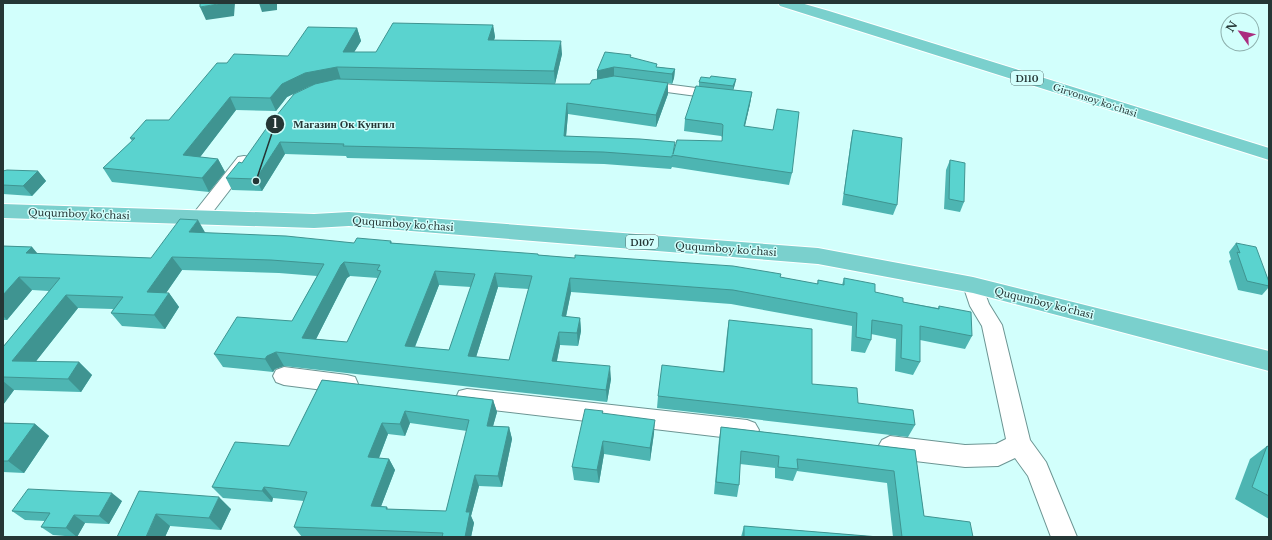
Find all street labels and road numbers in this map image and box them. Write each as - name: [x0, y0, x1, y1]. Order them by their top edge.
- road number: D110: [1011, 71, 1043, 85]
- street label: Girvonsoy koʻchasi: [1052, 81, 1138, 119]
- street label: Ququmboy ko'chasi: [28, 206, 131, 222]
- street label: Ququmboy ko'chasi: [352, 214, 455, 234]
- road number: D107: [626, 235, 658, 249]
- street label: Ququmboy ko'chasi: [675, 239, 778, 259]
- street label: Ququmboy ko'chasi: [993, 284, 1096, 322]

